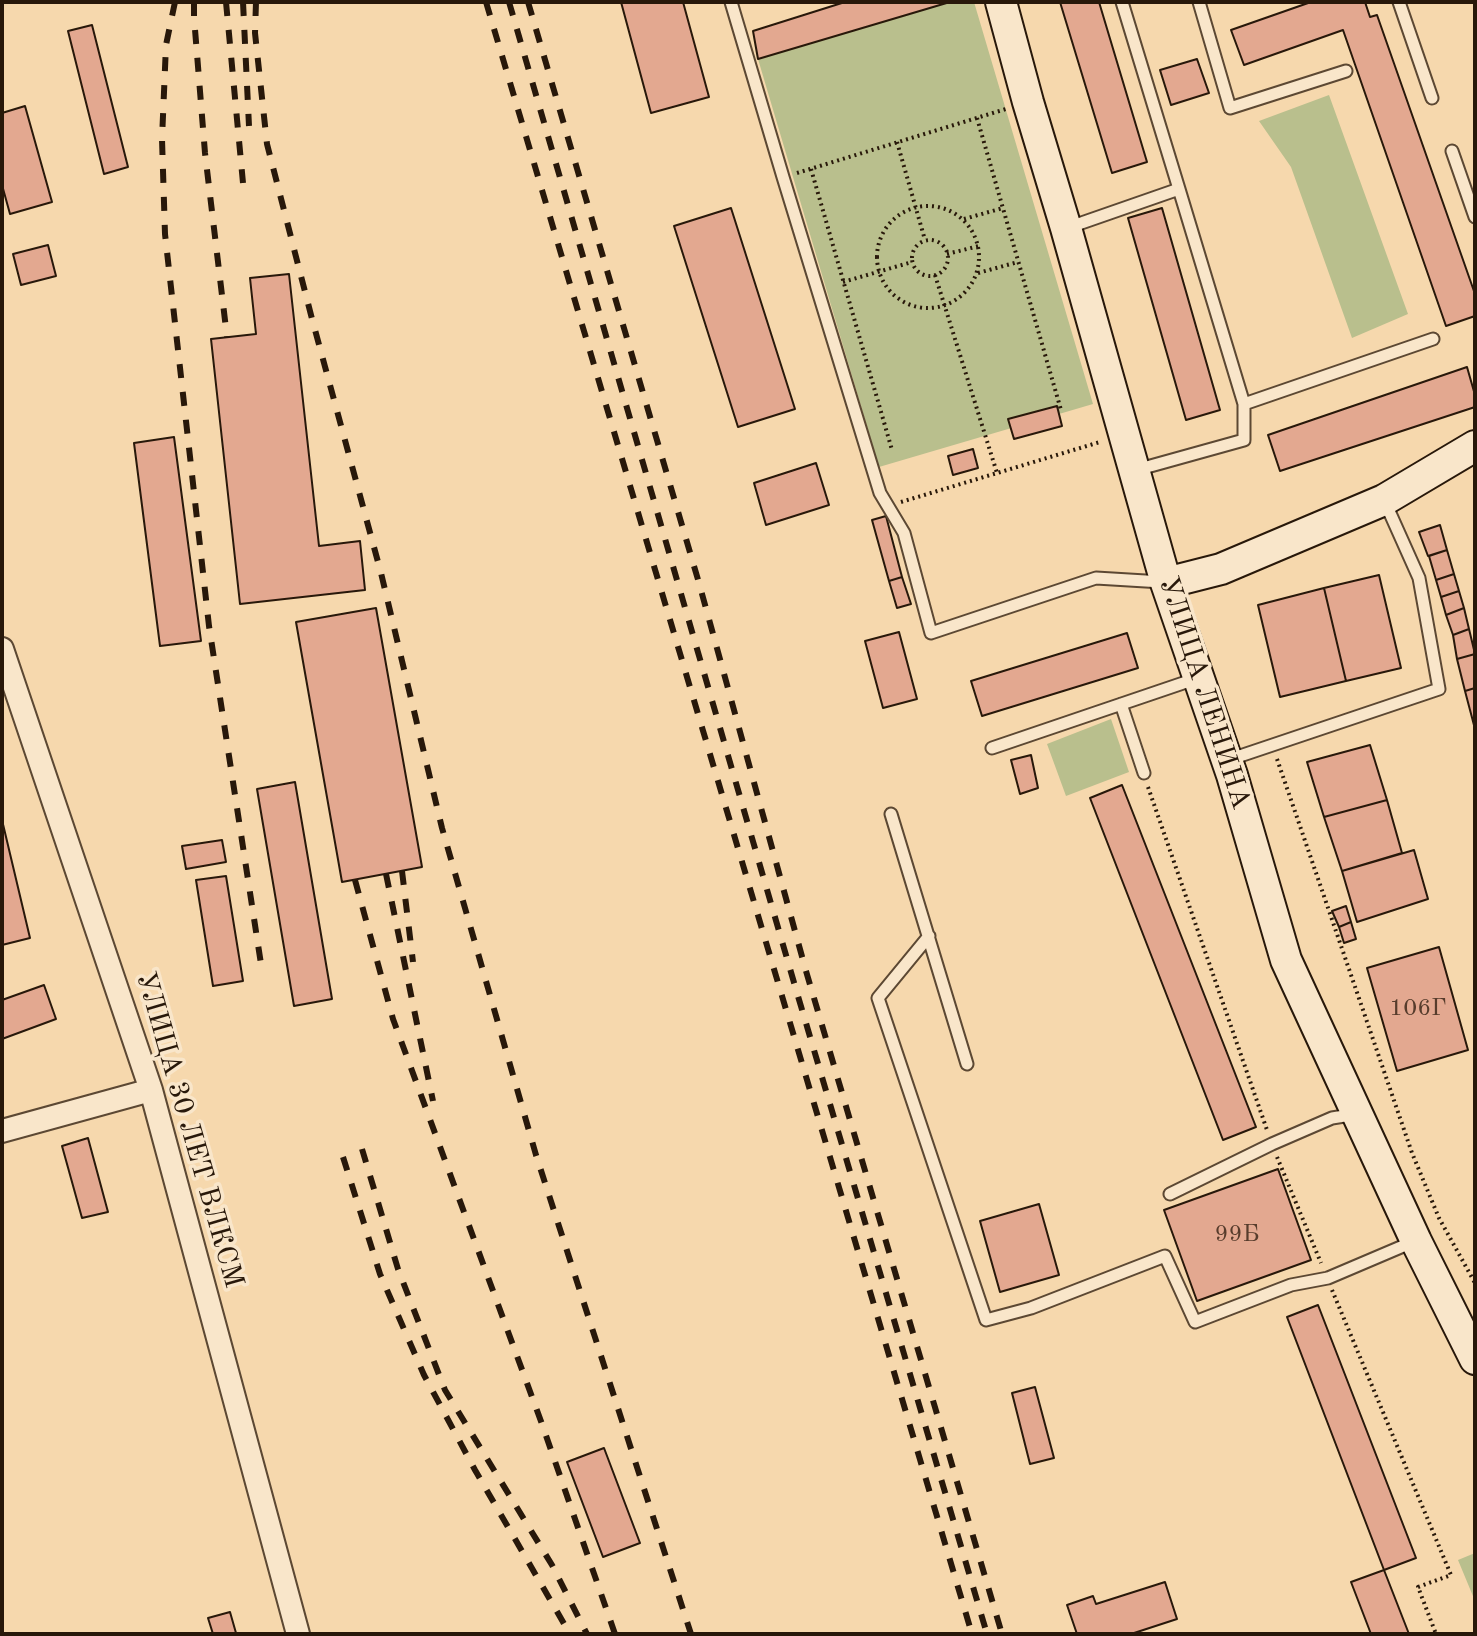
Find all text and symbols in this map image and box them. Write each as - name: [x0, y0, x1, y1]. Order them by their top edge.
- street label: УЛИЦА ЛЕНИНА: [1151, 573, 1257, 813]
- street label: УЛИЦА 30 ЛЕТ ВЛКСМ: [128, 968, 250, 1292]
- house number: 106Г: [1389, 995, 1447, 1023]
- house number: 99Б: [1215, 1221, 1259, 1249]

